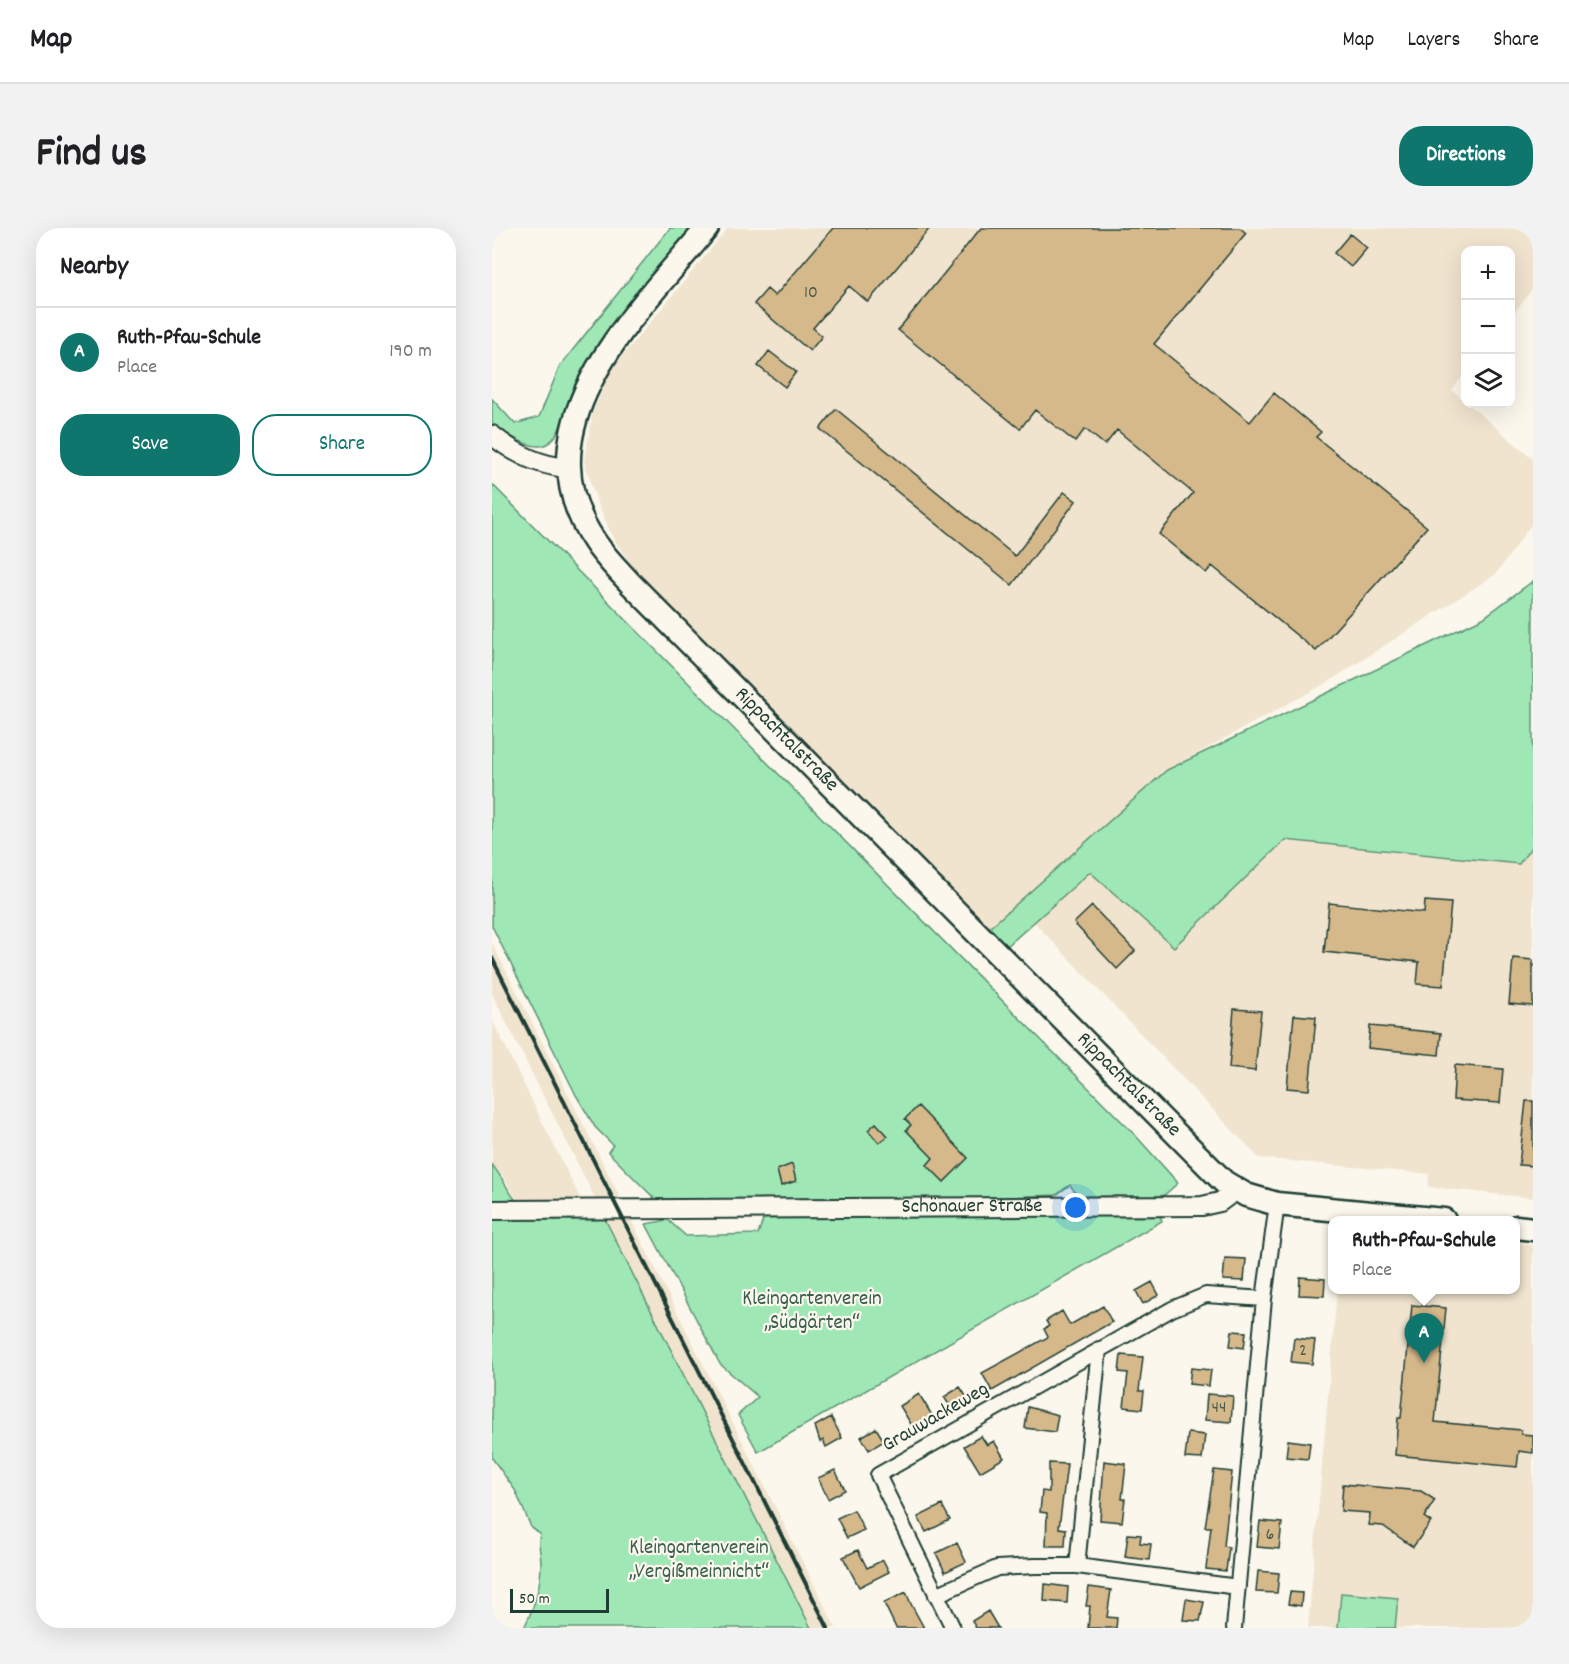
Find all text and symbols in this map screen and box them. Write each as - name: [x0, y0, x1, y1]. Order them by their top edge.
- text: Map: [30, 21, 72, 61]
- text: Map: [1343, 26, 1374, 56]
- text: Layers: [1407, 26, 1460, 56]
- text: Share: [1493, 26, 1539, 56]
- text: Find us: [36, 126, 147, 186]
- button: Directions: [1399, 126, 1533, 186]
- map controls: [1461, 246, 1515, 408]
- button: +: [1461, 246, 1515, 300]
- text: Nearby: [60, 249, 128, 286]
- house number: 10: [804, 281, 818, 306]
- button: −: [1461, 300, 1515, 354]
- text: Ruth-Pfau-Schule: [117, 323, 261, 354]
- text: A: [74, 338, 85, 366]
- text: 190 m: [389, 338, 432, 366]
- text: Place: [117, 354, 157, 382]
- button: layers: [1461, 354, 1515, 408]
- button: Save: [60, 414, 240, 476]
- button: Share: [252, 414, 432, 476]
- street label: Rippachtalstraße: [727, 681, 845, 800]
- street label: Rippachtalstraße: [1069, 1026, 1187, 1145]
- street label: Schönauer Straße: [901, 1192, 1043, 1223]
- your location: [1061, 1193, 1090, 1222]
- popup: [1328, 1216, 1520, 1294]
- text: Ruth-Pfau-Schule: [1352, 1226, 1496, 1257]
- text: Place: [1352, 1257, 1392, 1285]
- park label: Kleingartenverein „Südgärten“: [742, 1285, 882, 1339]
- pin: A: [1404, 1314, 1444, 1363]
- house number: 2: [1299, 1339, 1307, 1364]
- street label: Grauwackeweg: [877, 1375, 995, 1461]
- house number: 44: [1212, 1396, 1226, 1421]
- house number: 6: [1266, 1523, 1274, 1548]
- park label: Kleingartenverein „Vergißmeinnicht“: [629, 1534, 770, 1588]
- scale bar: [510, 1586, 609, 1614]
- text: 50 m: [519, 1588, 550, 1611]

